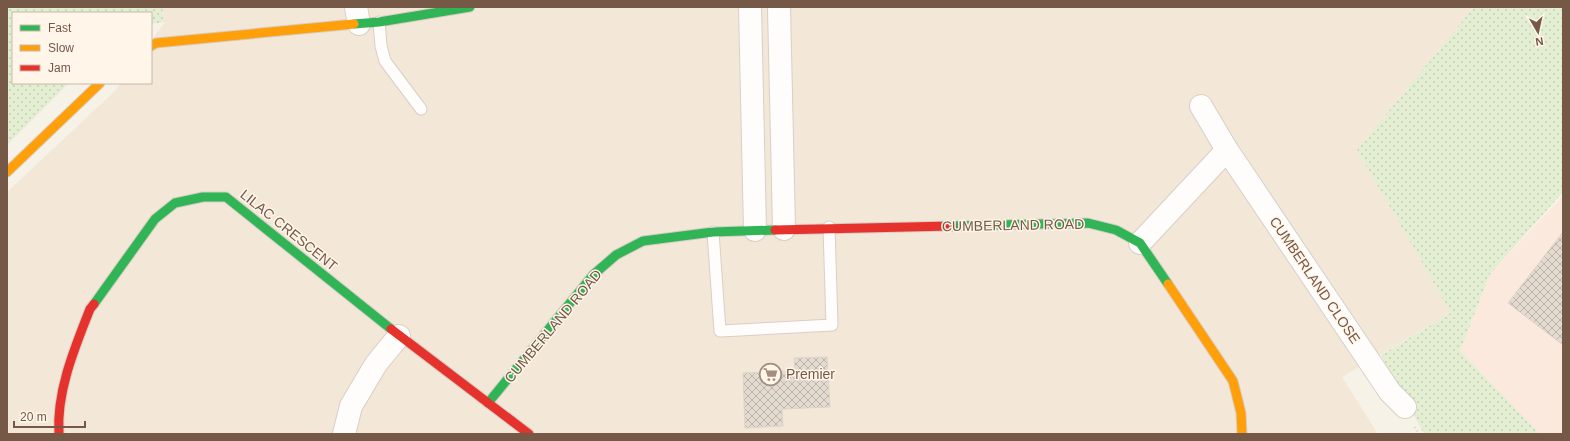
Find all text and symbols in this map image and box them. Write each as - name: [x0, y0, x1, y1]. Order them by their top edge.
- legend: [12, 12, 152, 84]
- north arrow: [1518, 12, 1558, 52]
- text: Fast: [48, 21, 72, 35]
- text: N: [1535, 35, 1544, 48]
- text: Slow: [48, 41, 74, 55]
- text: Jam: [48, 61, 71, 75]
- street label: LILAC CRESCENT: [237, 186, 341, 274]
- street label: CUMBERLAND CLOSE: [1267, 214, 1363, 346]
- street label: CUMBERLAND ROAD: [942, 216, 1084, 234]
- street label: CUMBERLAND ROAD: [501, 266, 605, 386]
- supermarket icon: Premier: [757, 361, 783, 387]
- place label: Premier: [786, 366, 835, 382]
- scale bar: [14, 403, 85, 429]
- text: 20 m: [20, 410, 47, 424]

